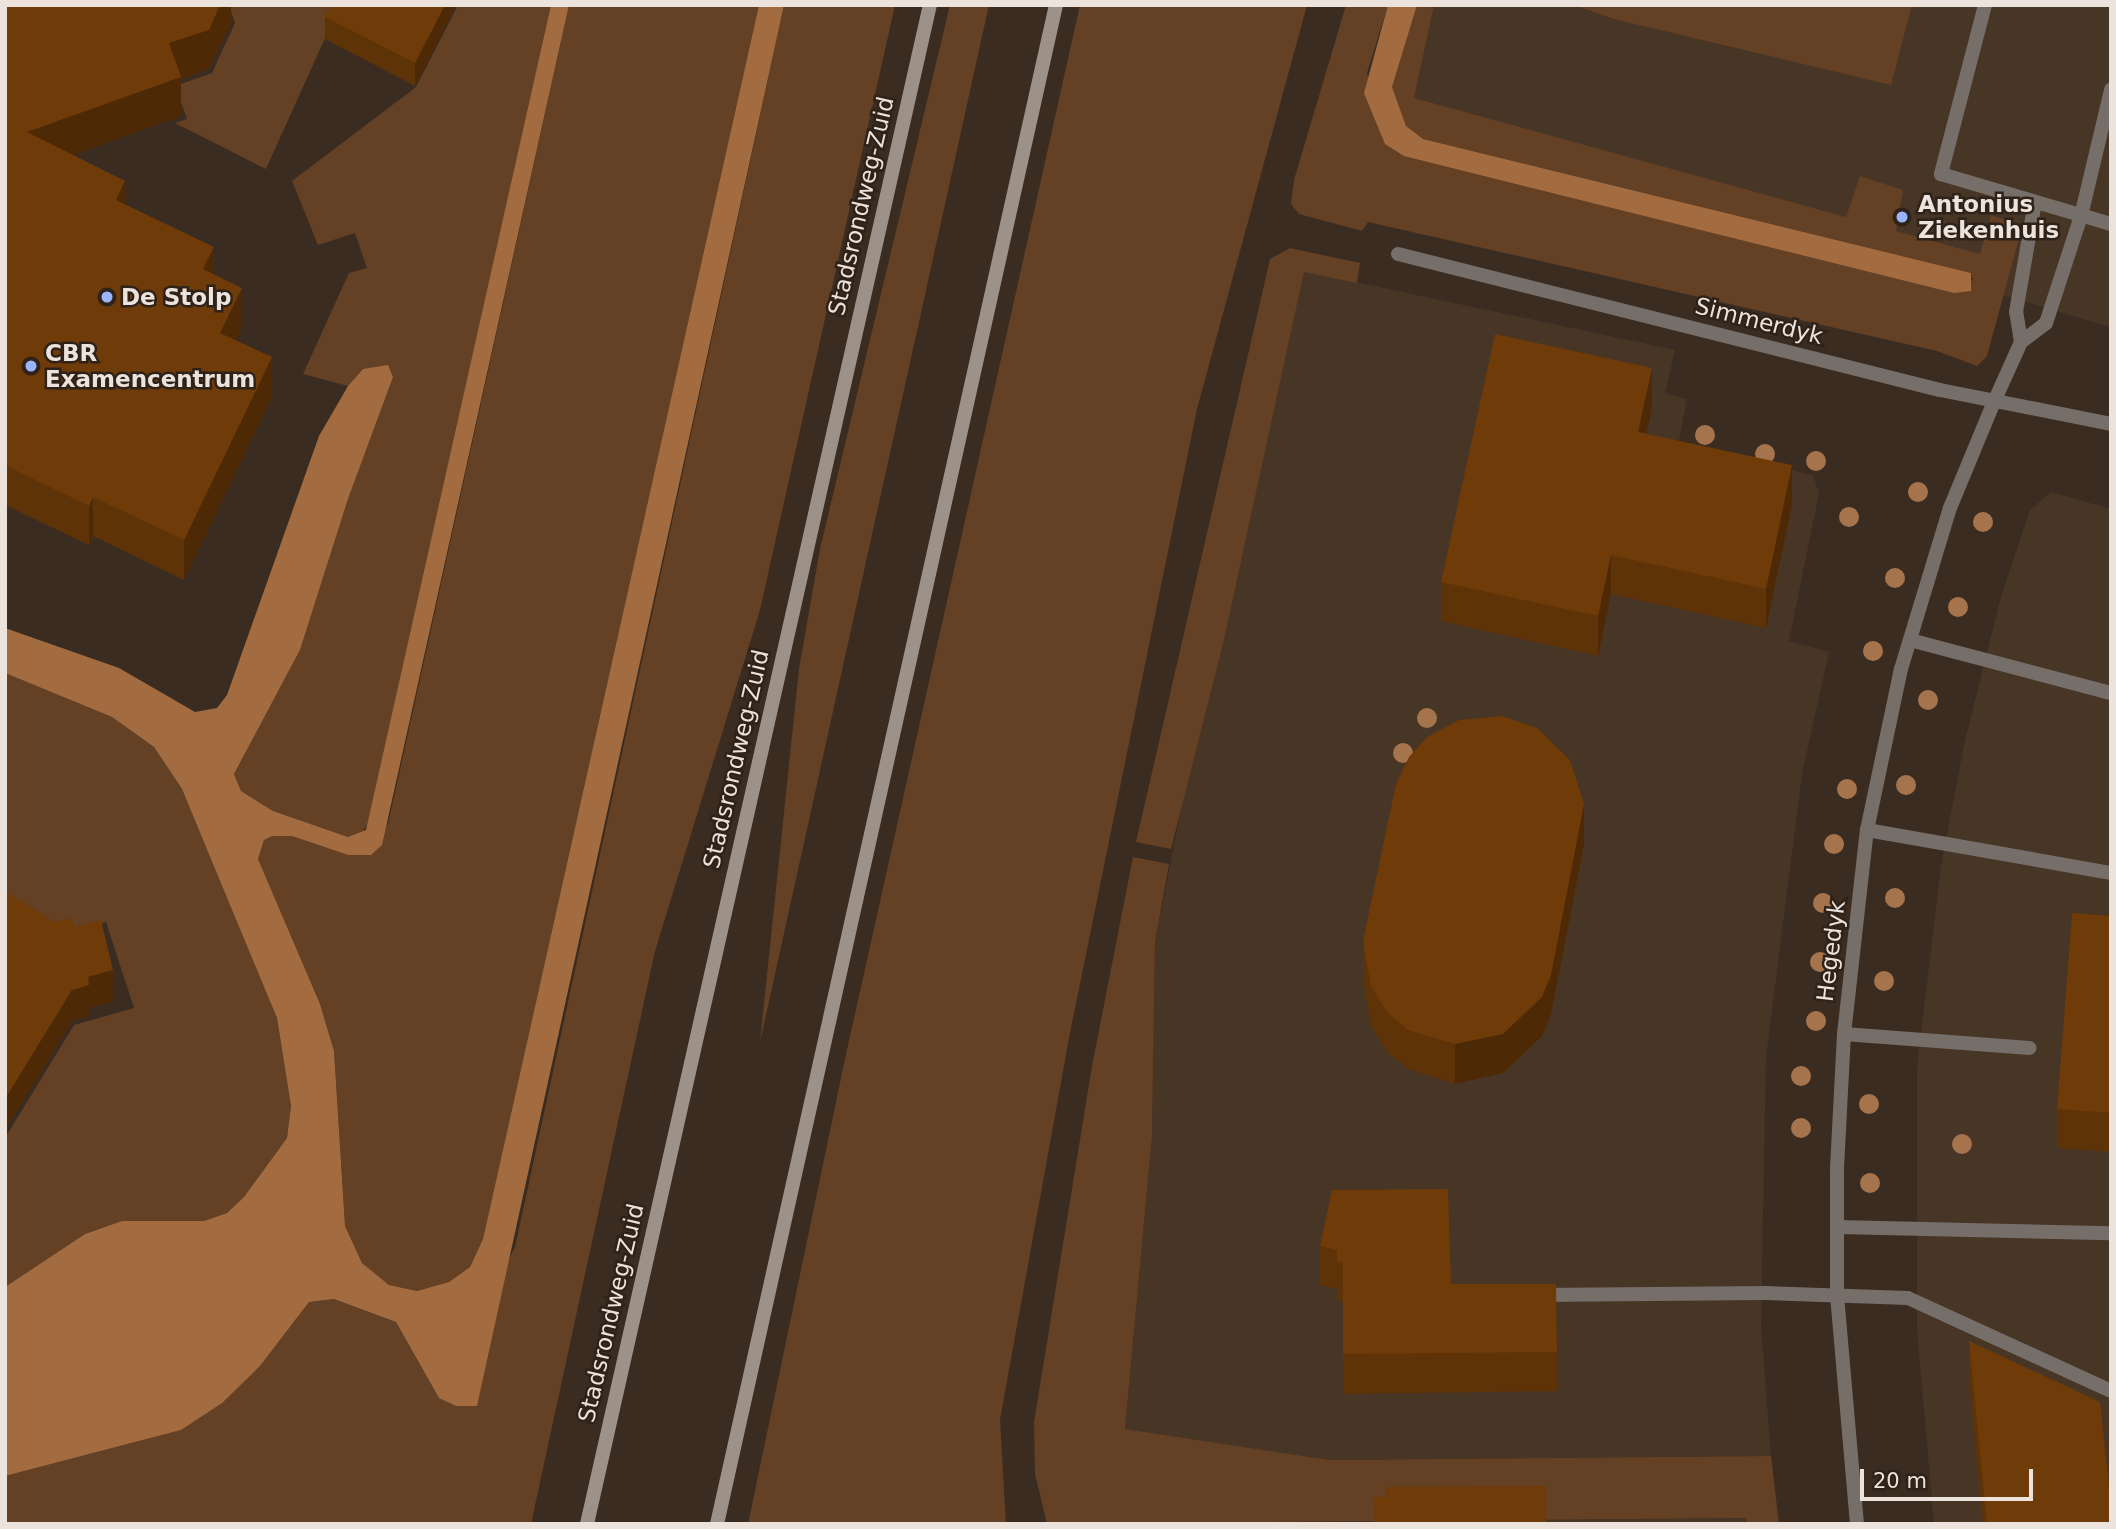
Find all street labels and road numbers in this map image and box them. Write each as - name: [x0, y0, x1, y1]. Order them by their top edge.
- street label: Stadsrondweg-Zuid: [822, 94, 900, 318]
- street label: Simmerdyk: [1692, 292, 1826, 350]
- street label: Stadsrondweg-Zuid: [697, 647, 775, 871]
- street label: Hegedyk: [1811, 899, 1851, 1003]
- street label: Stadsrondweg-Zuid: [572, 1201, 650, 1425]

